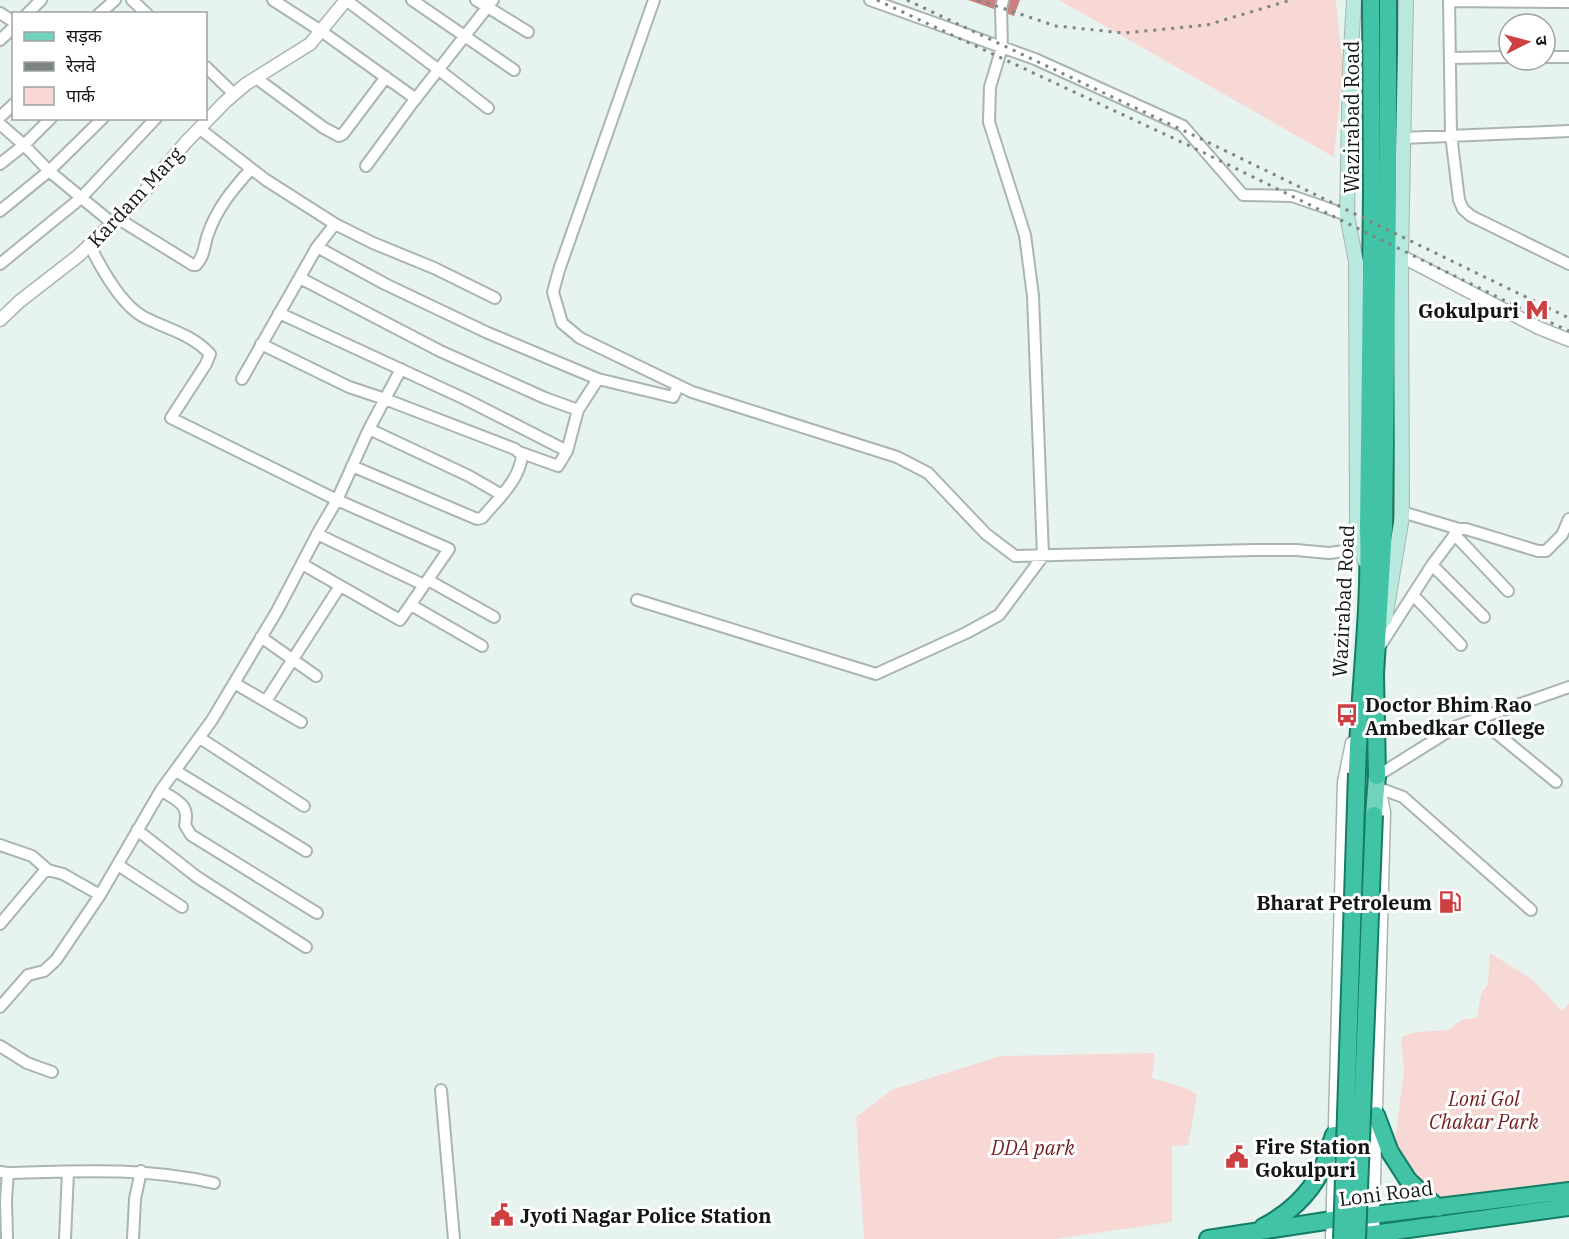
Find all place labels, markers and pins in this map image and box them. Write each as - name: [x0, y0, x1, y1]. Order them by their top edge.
- place label: Gokulpuri: [1418, 297, 1519, 324]
- metro station icon: Gokulpuri: [1524, 297, 1550, 323]
- place label: Doctor Bhim Rao Ambedkar College: [1365, 691, 1545, 741]
- bus stop icon: Doctor Bhim Rao Ambedkar College: [1334, 702, 1360, 728]
- place label: Bharat Petroleum: [1257, 889, 1432, 916]
- fuel station icon: Bharat Petroleum: [1437, 889, 1463, 915]
- place label: Fire Station Gokulpuri: [1255, 1133, 1371, 1183]
- public building icon: Fire Station Gokulpuri: [1224, 1144, 1250, 1170]
- public building icon: Jyoti Nagar Police Station: [489, 1202, 515, 1228]
- place label: Jyoti Nagar Police Station: [520, 1202, 771, 1229]

